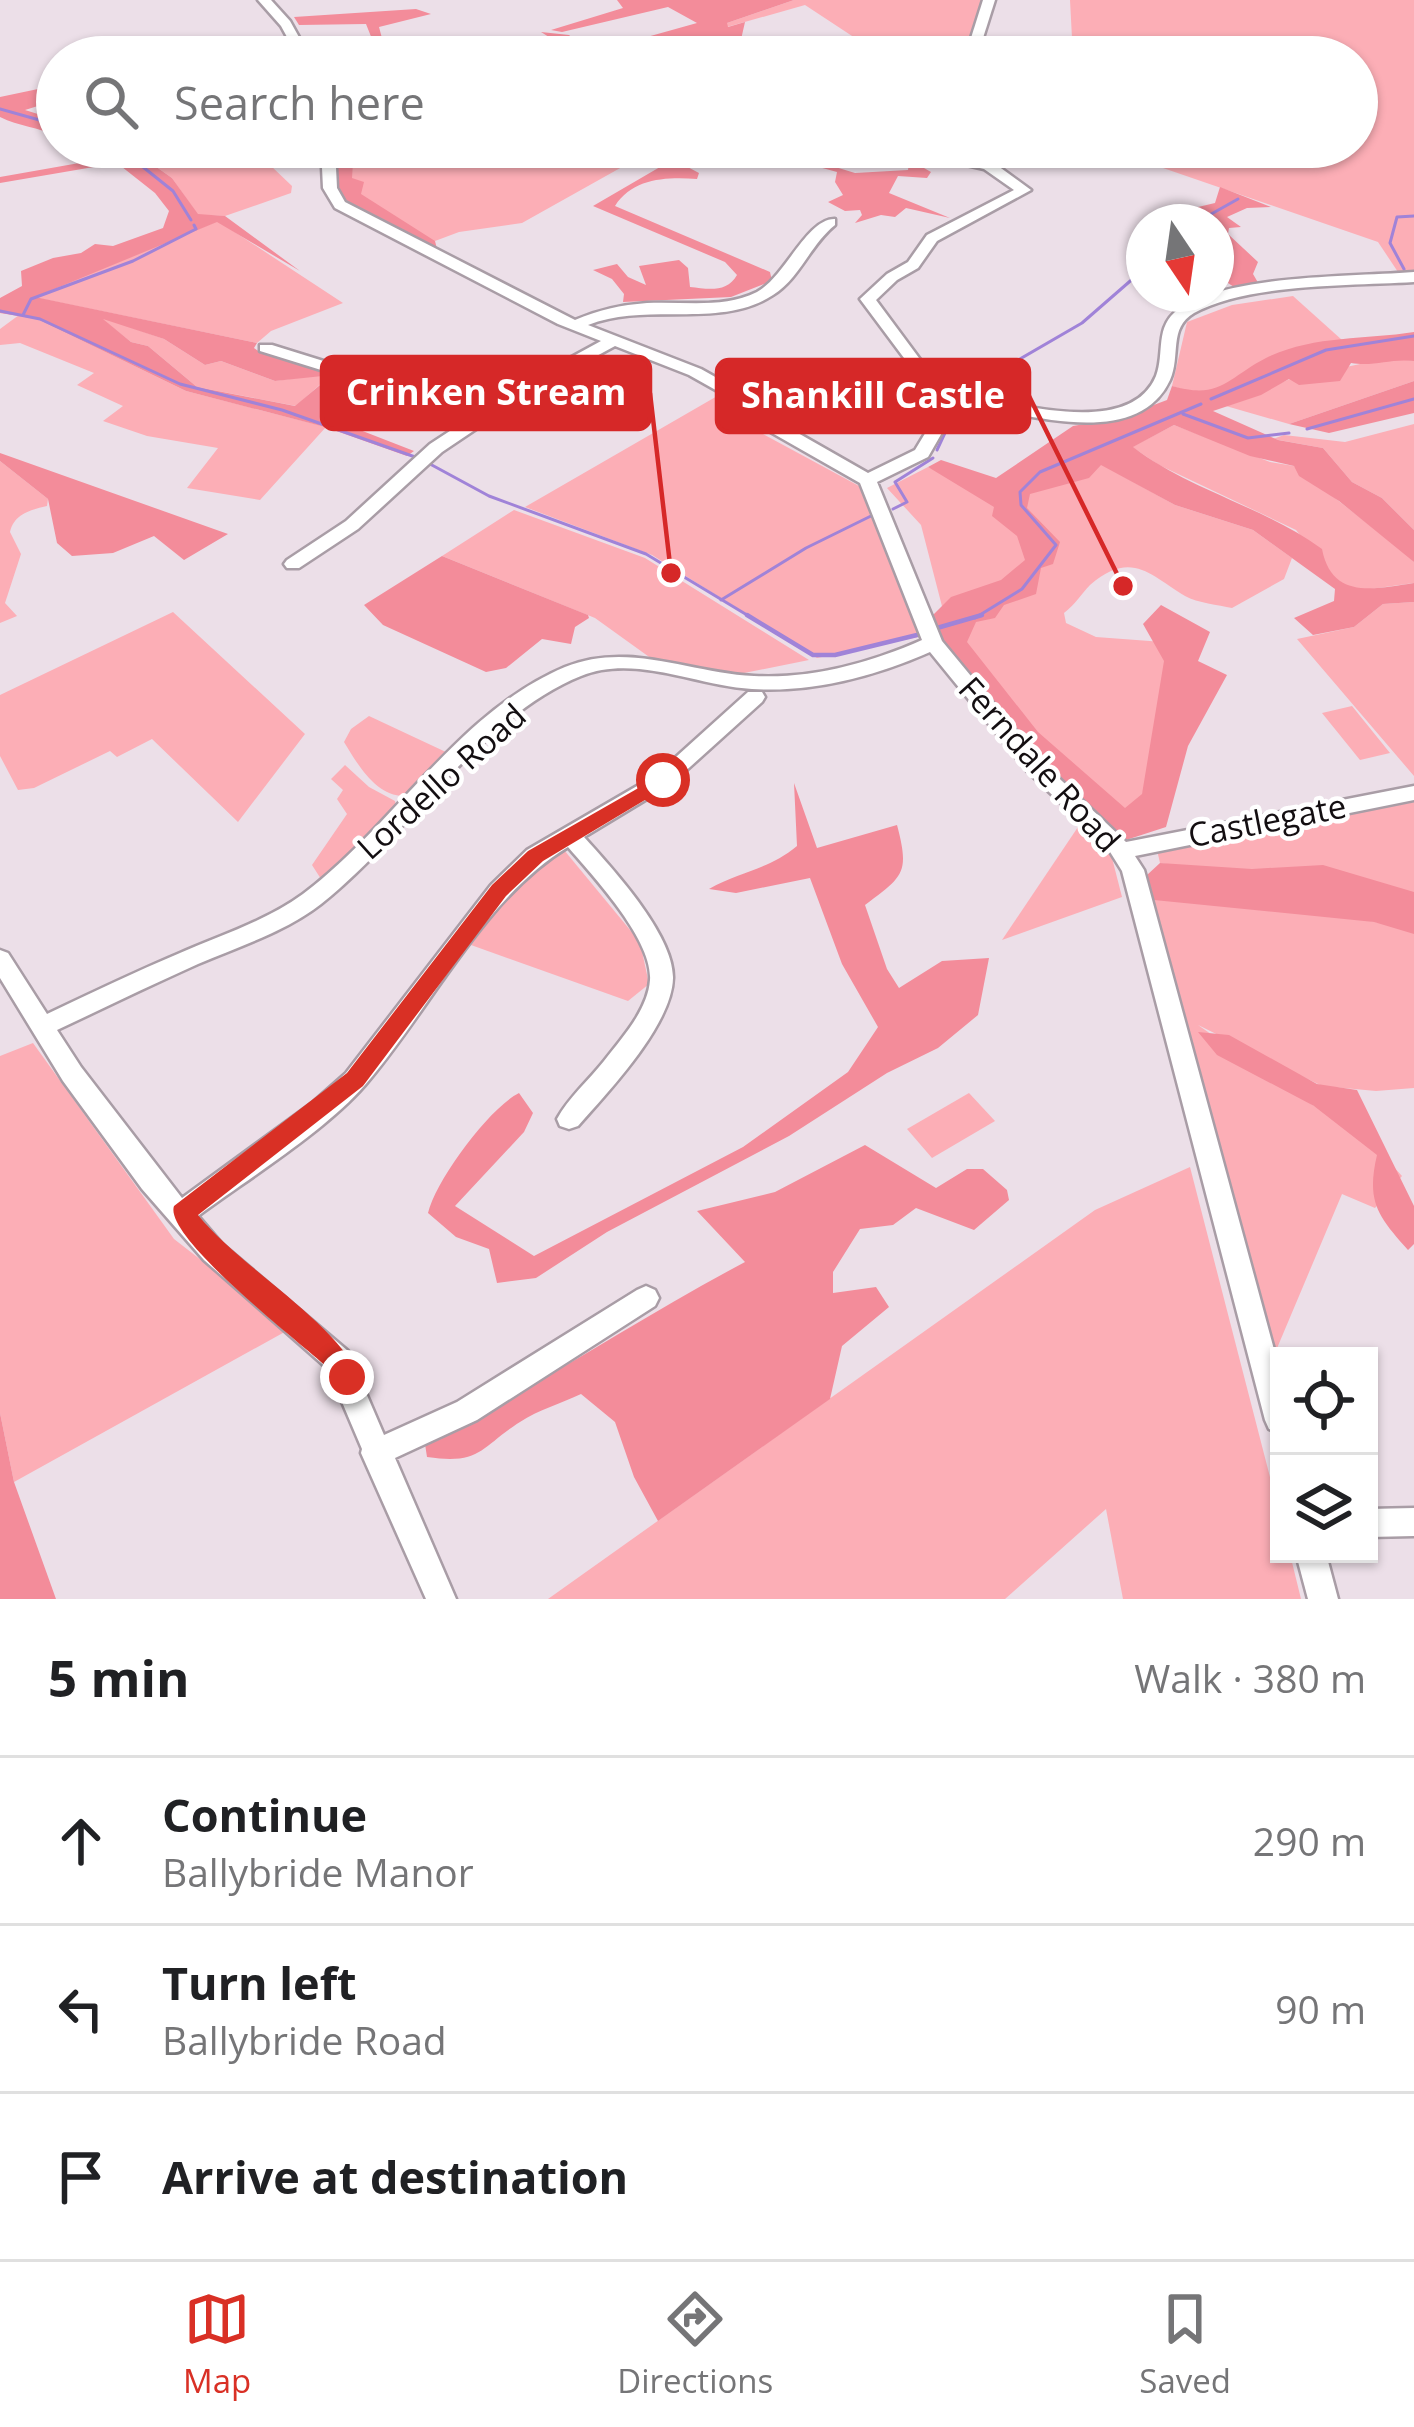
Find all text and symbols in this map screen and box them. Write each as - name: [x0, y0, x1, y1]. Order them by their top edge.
- search box: [36, 36, 1378, 168]
- icon: search: [78, 69, 144, 135]
- text: Search here: [174, 72, 425, 133]
- north arrow: [1126, 204, 1234, 312]
- callout: Crinken Stream: [322, 357, 650, 429]
- callout: Shankill Castle: [717, 360, 1029, 432]
- text: Crinken Stream: [346, 367, 626, 416]
- text: Shankill Castle: [741, 370, 1005, 419]
- street label: Ferndale Road: [949, 666, 1131, 862]
- street label: Lordello Road: [347, 693, 535, 869]
- route start: [636, 753, 690, 807]
- street label: Castlegate: [1184, 783, 1350, 857]
- map controls: [1270, 1347, 1378, 1563]
- button: locate: [1270, 1347, 1378, 1455]
- route end: [320, 1350, 374, 1404]
- button: layers: [1270, 1455, 1378, 1563]
- text: 5 min: [48, 1642, 190, 1712]
- text: Walk · 380 m: [1134, 1651, 1366, 1704]
- text: Continue: [162, 1784, 367, 1845]
- icon: ahead: [48, 1808, 114, 1874]
- text: 290 m: [1253, 1814, 1366, 1867]
- text: Ballybride Manor: [162, 1845, 474, 1898]
- text: Turn left: [162, 1952, 357, 2013]
- icon: left: [48, 1976, 114, 2042]
- text: 90 m: [1275, 1982, 1366, 2035]
- text: Ballybride Road: [162, 2013, 447, 2066]
- icon: arrive: [48, 2144, 114, 2210]
- text: Arrive at destination: [162, 2146, 628, 2207]
- tab: Map: [183, 2286, 251, 2403]
- tab: Directions: [617, 2286, 773, 2403]
- tab: Saved: [1139, 2286, 1231, 2403]

